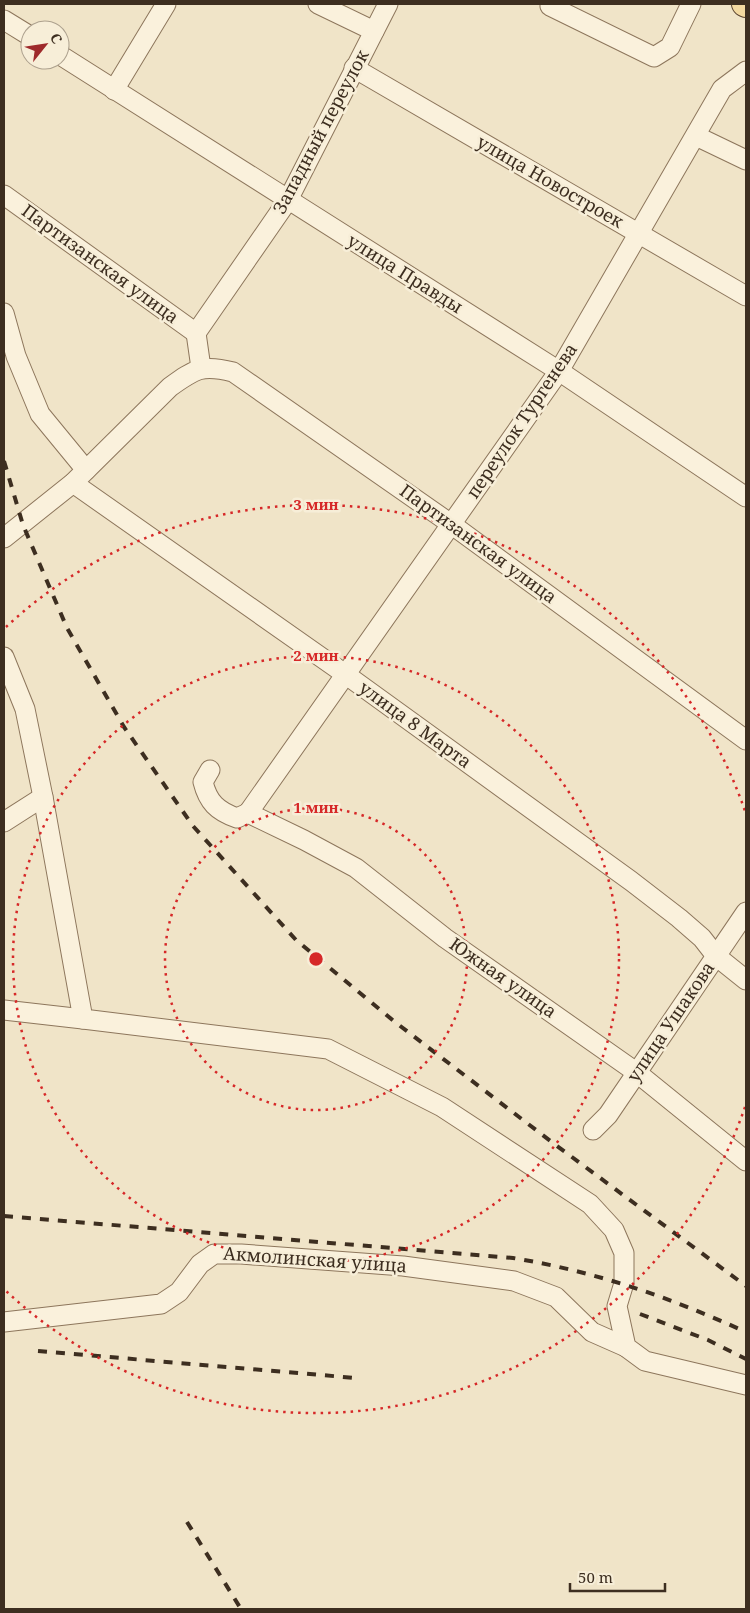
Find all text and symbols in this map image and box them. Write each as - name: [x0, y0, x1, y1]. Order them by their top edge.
- north arrow: [20, 20, 70, 70]
- text: С: [46, 30, 67, 47]
- street label: Западный переулок: [267, 45, 374, 218]
- street label: улица Новостроек: [473, 129, 629, 233]
- street label: Партизанская улица: [17, 198, 184, 328]
- street label: улица Правды: [343, 228, 468, 318]
- street label: переулок Тургенева: [460, 338, 582, 503]
- street label: Партизанская улица: [395, 478, 562, 608]
- text: 3 мин: [293, 494, 339, 514]
- text: 2 мин: [293, 645, 339, 665]
- street label: улица 8 Марта: [354, 675, 477, 773]
- text: 1 мин: [293, 797, 339, 817]
- street label: Южная улица: [445, 931, 562, 1023]
- centre of rings: [307, 950, 325, 968]
- street label: улица Ушакова: [621, 957, 719, 1086]
- street label: Акмолинская улица: [222, 1241, 408, 1277]
- scale bar: [570, 1560, 665, 1592]
- text: 50 m: [578, 1567, 613, 1587]

